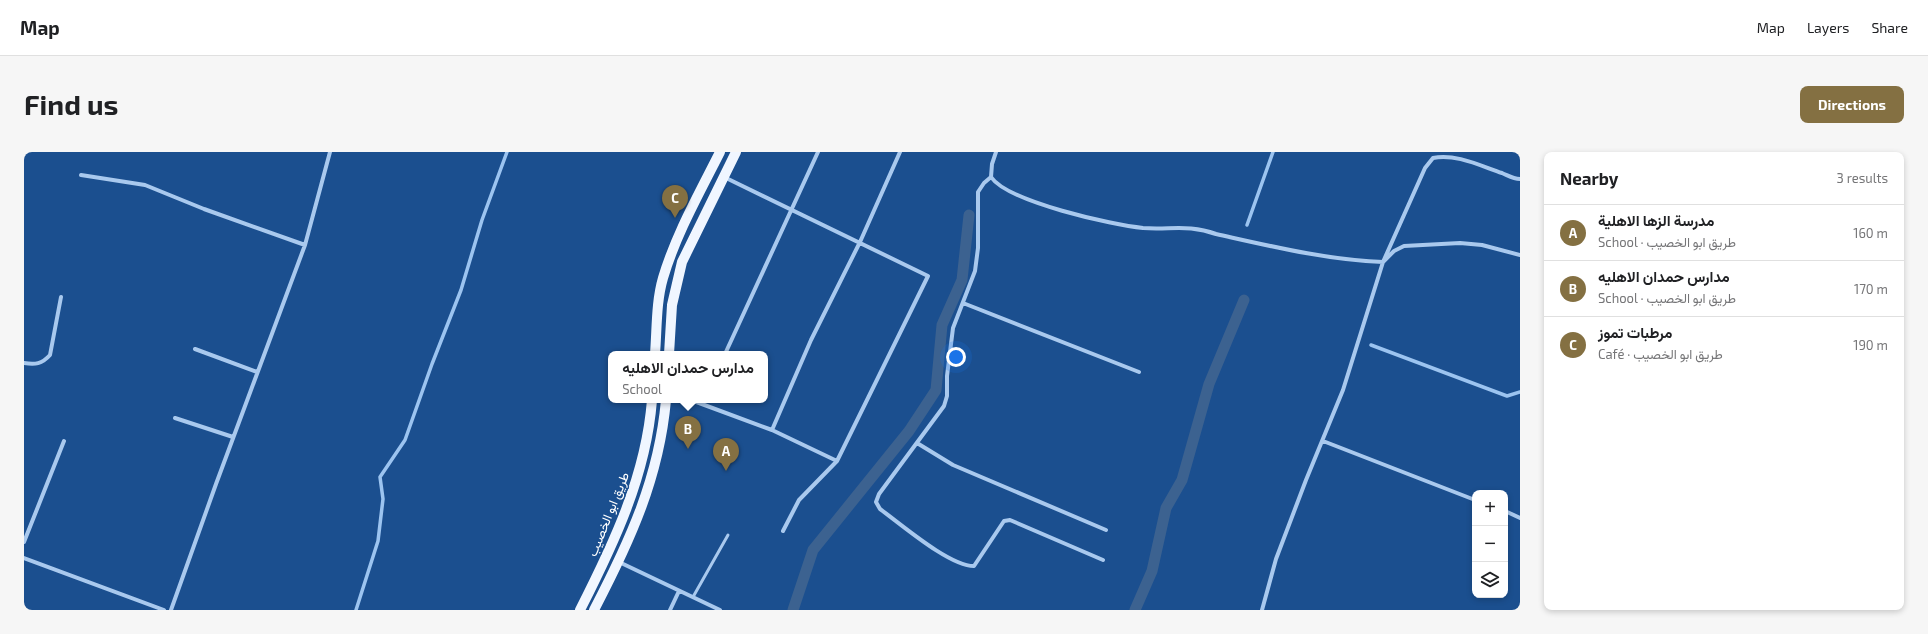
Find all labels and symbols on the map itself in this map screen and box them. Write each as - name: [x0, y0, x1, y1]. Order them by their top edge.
- pin: C: [662, 185, 688, 218]
- your location: [946, 347, 966, 367]
- pin: B: [675, 416, 701, 449]
- pin: A: [713, 438, 739, 471]
- street label: طريق ابو الخصيب: [584, 469, 633, 559]

